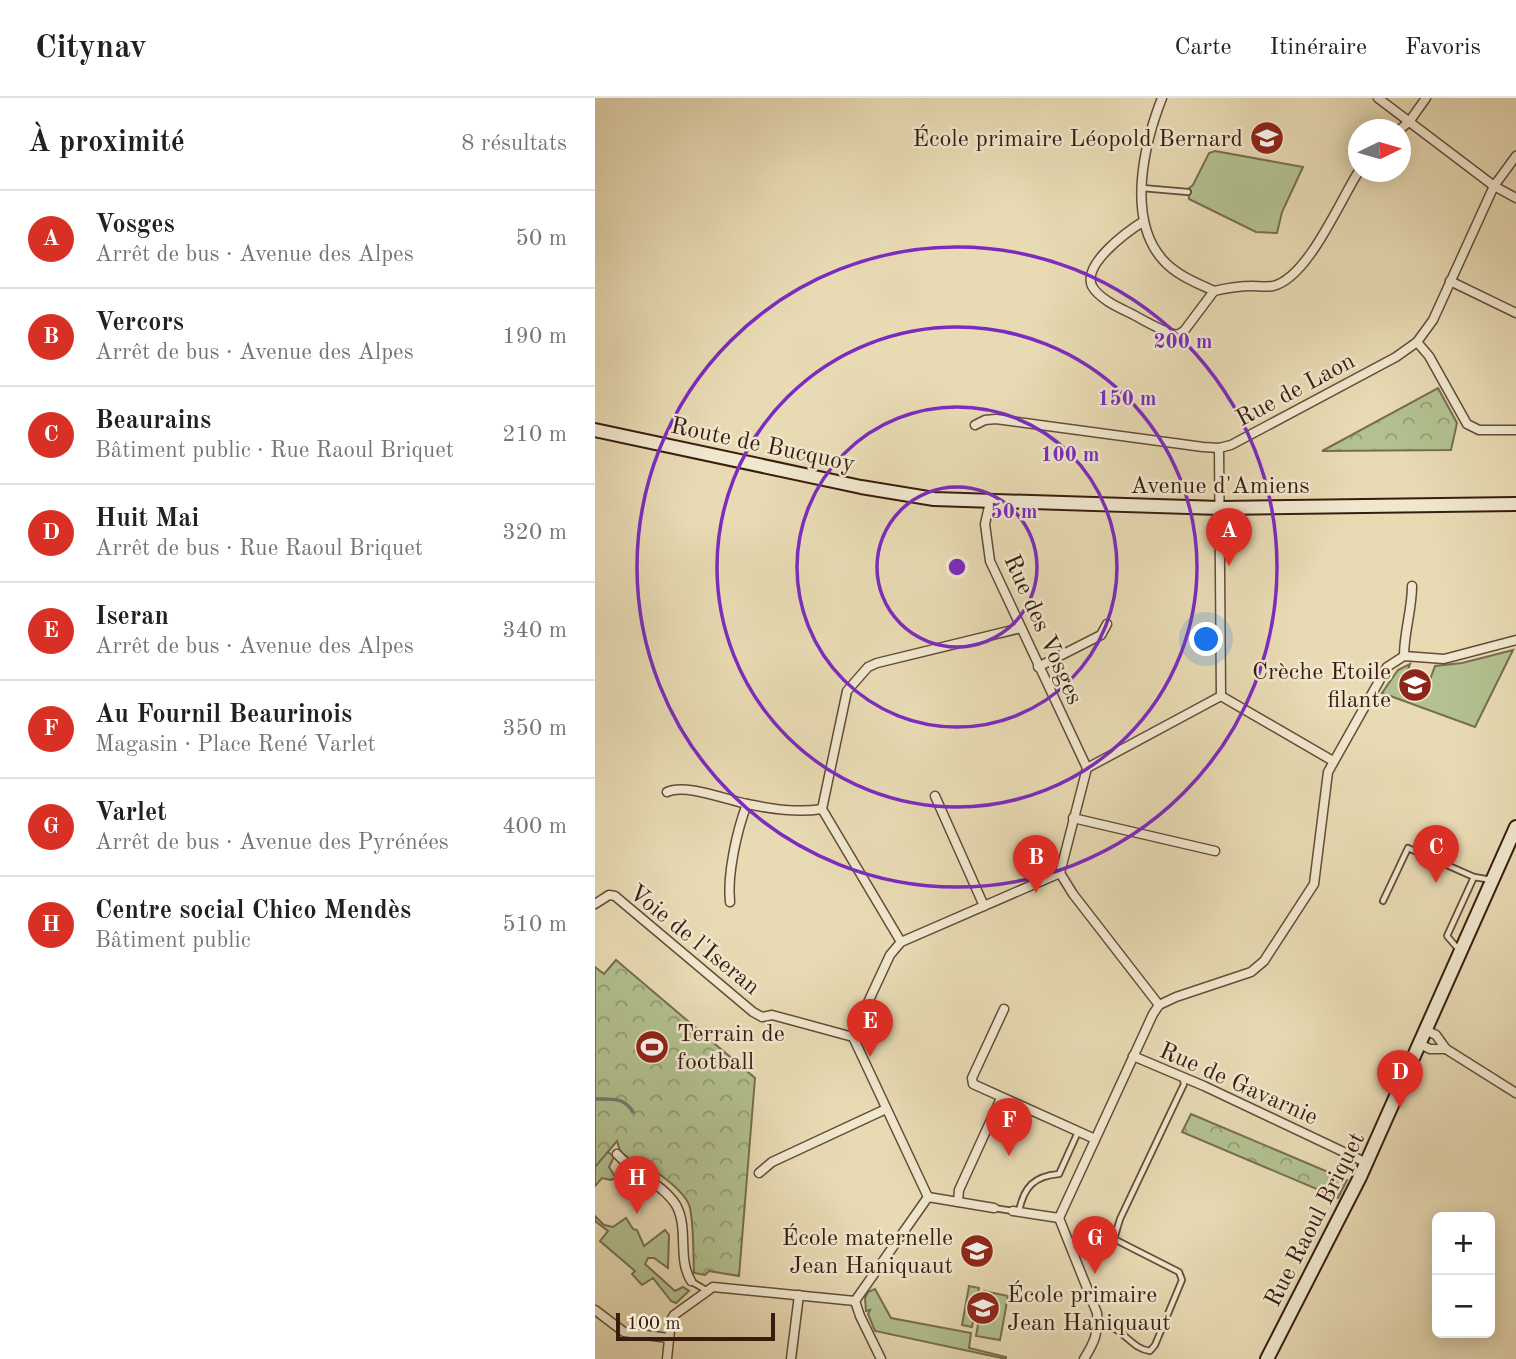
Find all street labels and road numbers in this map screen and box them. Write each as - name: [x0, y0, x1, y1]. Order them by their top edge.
- street label: Rue de Laon: [1233, 349, 1359, 432]
- street label: Route de Bucquoy: [668, 415, 857, 477]
- street label: Avenue d'Amiens: [1130, 475, 1310, 499]
- street label: Rue des Vosges: [998, 551, 1086, 708]
- street label: Voie de l'Iseran: [624, 881, 764, 1000]
- street label: Rue de Gavarnie: [1155, 1039, 1321, 1130]
- street label: Rue Raoul Briquet: [1262, 1129, 1370, 1311]

